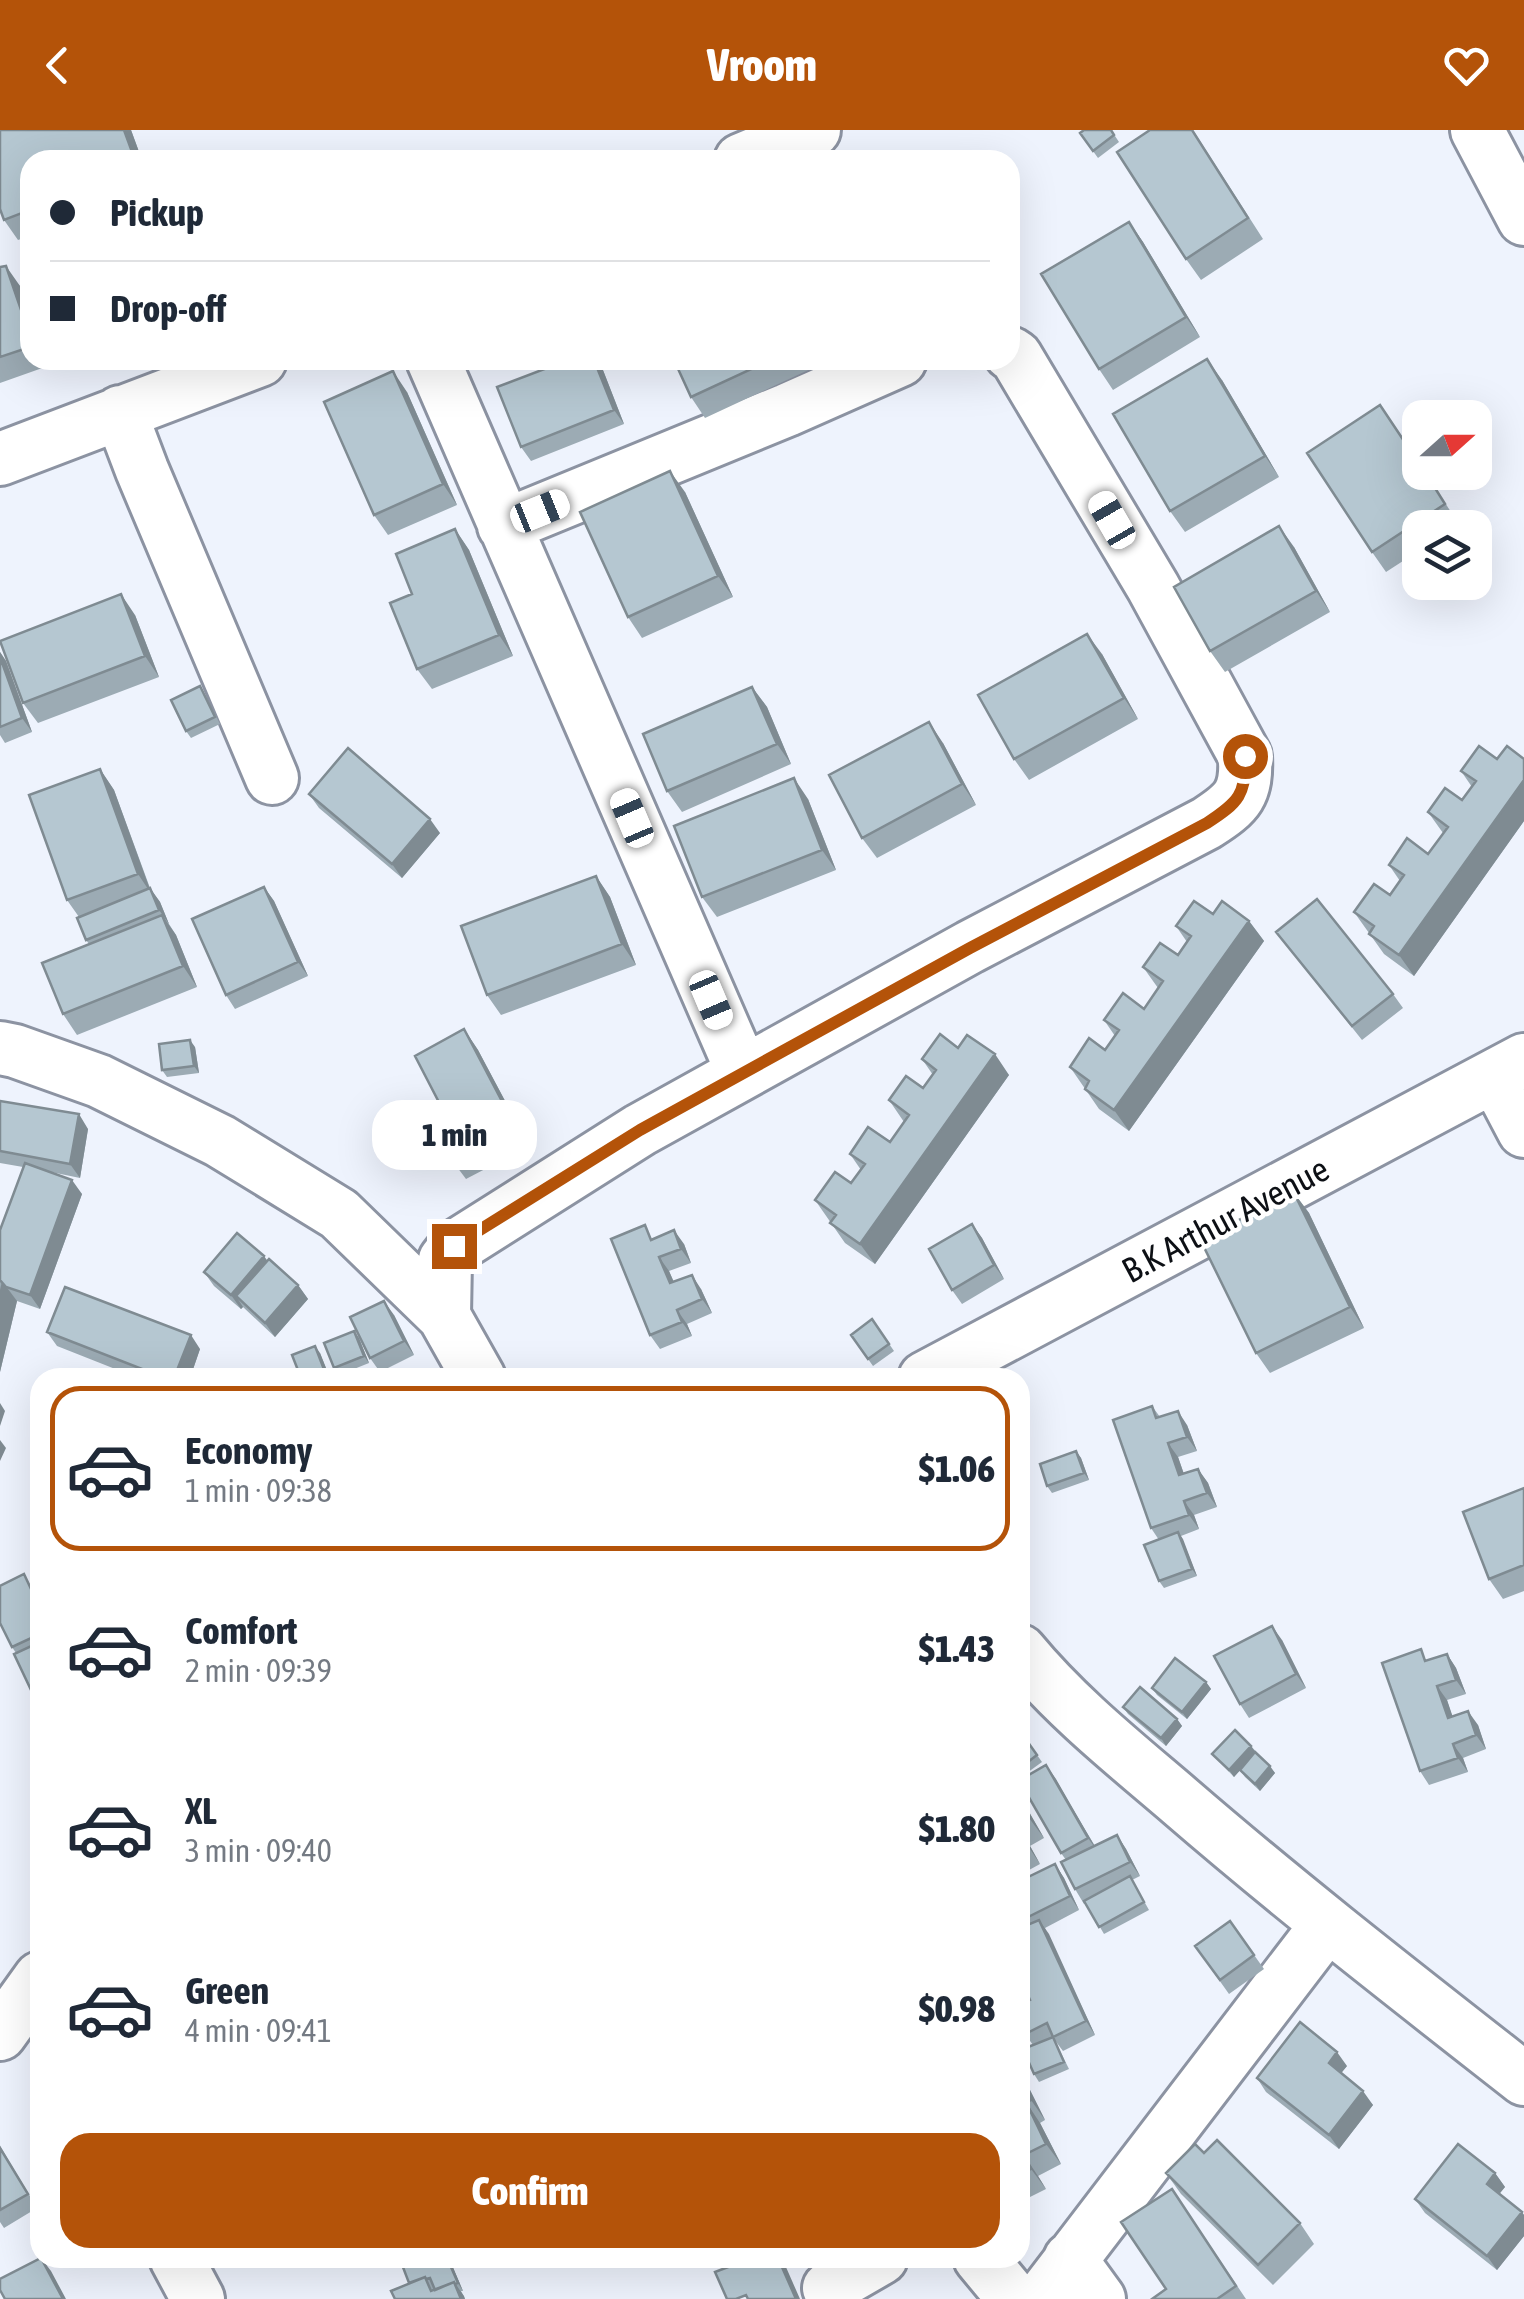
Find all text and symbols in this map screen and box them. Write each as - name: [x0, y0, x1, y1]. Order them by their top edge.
- icon: back: [30, 38, 85, 93]
- icon: heart: [1439, 38, 1494, 93]
- text: Vroom: [707, 39, 817, 91]
- text: Pickup: [110, 191, 204, 234]
- text: Drop-off: [110, 287, 226, 330]
- north arrow: [1402, 400, 1492, 490]
- map controls: [1402, 400, 1492, 600]
- car: [507, 486, 573, 536]
- car: [1084, 487, 1140, 553]
- button: layers: [1402, 510, 1492, 600]
- route start: [1223, 734, 1268, 779]
- car: [606, 785, 658, 851]
- car: [685, 967, 737, 1033]
- callout: 1 min: [372, 1101, 536, 1171]
- text: 1 min: [422, 1116, 487, 1153]
- street label: B.K Arthur Avenue: [1115, 1148, 1335, 1290]
- route end: [432, 1224, 477, 1269]
- icon: car: [65, 1424, 155, 1514]
- text: Economy: [185, 1429, 312, 1472]
- text: $1.06: [919, 1447, 995, 1490]
- text: 1 min · 09:38: [185, 1472, 332, 1509]
- icon: car: [65, 1604, 155, 1694]
- text: Comfort: [185, 1609, 297, 1652]
- text: $1.43: [919, 1627, 995, 1670]
- text: 2 min · 09:39: [185, 1652, 332, 1689]
- icon: car: [65, 1784, 155, 1874]
- text: XL: [185, 1789, 217, 1832]
- text: $1.80: [919, 1807, 995, 1850]
- text: 3 min · 09:40: [185, 1832, 332, 1869]
- icon: car: [65, 1964, 155, 2054]
- text: Green: [185, 1969, 269, 2012]
- text: $0.98: [919, 1987, 995, 2030]
- text: 4 min · 09:41: [185, 2012, 332, 2049]
- button: Confirm: [60, 2133, 1000, 2248]

